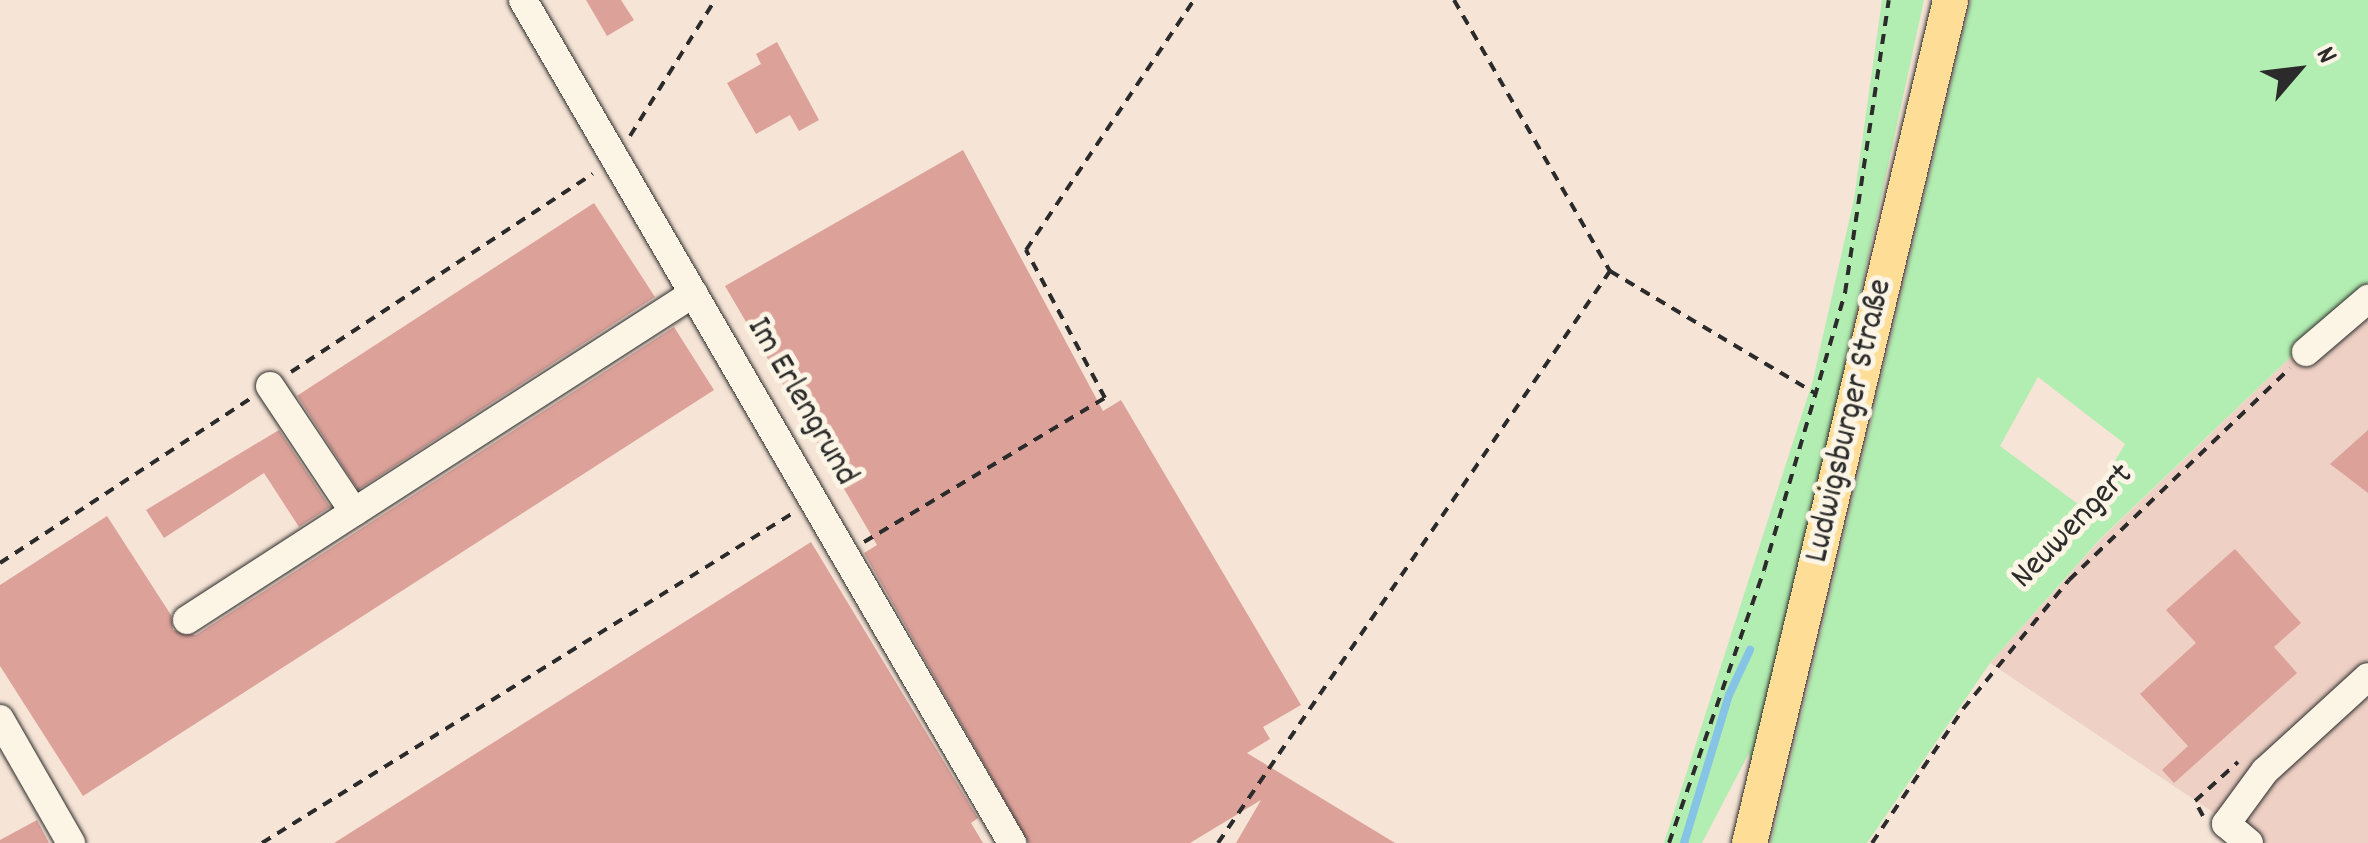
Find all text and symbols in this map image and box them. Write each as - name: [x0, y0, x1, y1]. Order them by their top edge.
- north arrow: [2248, 20, 2348, 120]
- text: N: [2304, 40, 2345, 71]
- street label: Ludwigsburger Straße: [1797, 275, 1903, 567]
- street label: Im Erlengrund: [736, 310, 866, 494]
- street label: Neuwengert: [2003, 455, 2143, 599]

